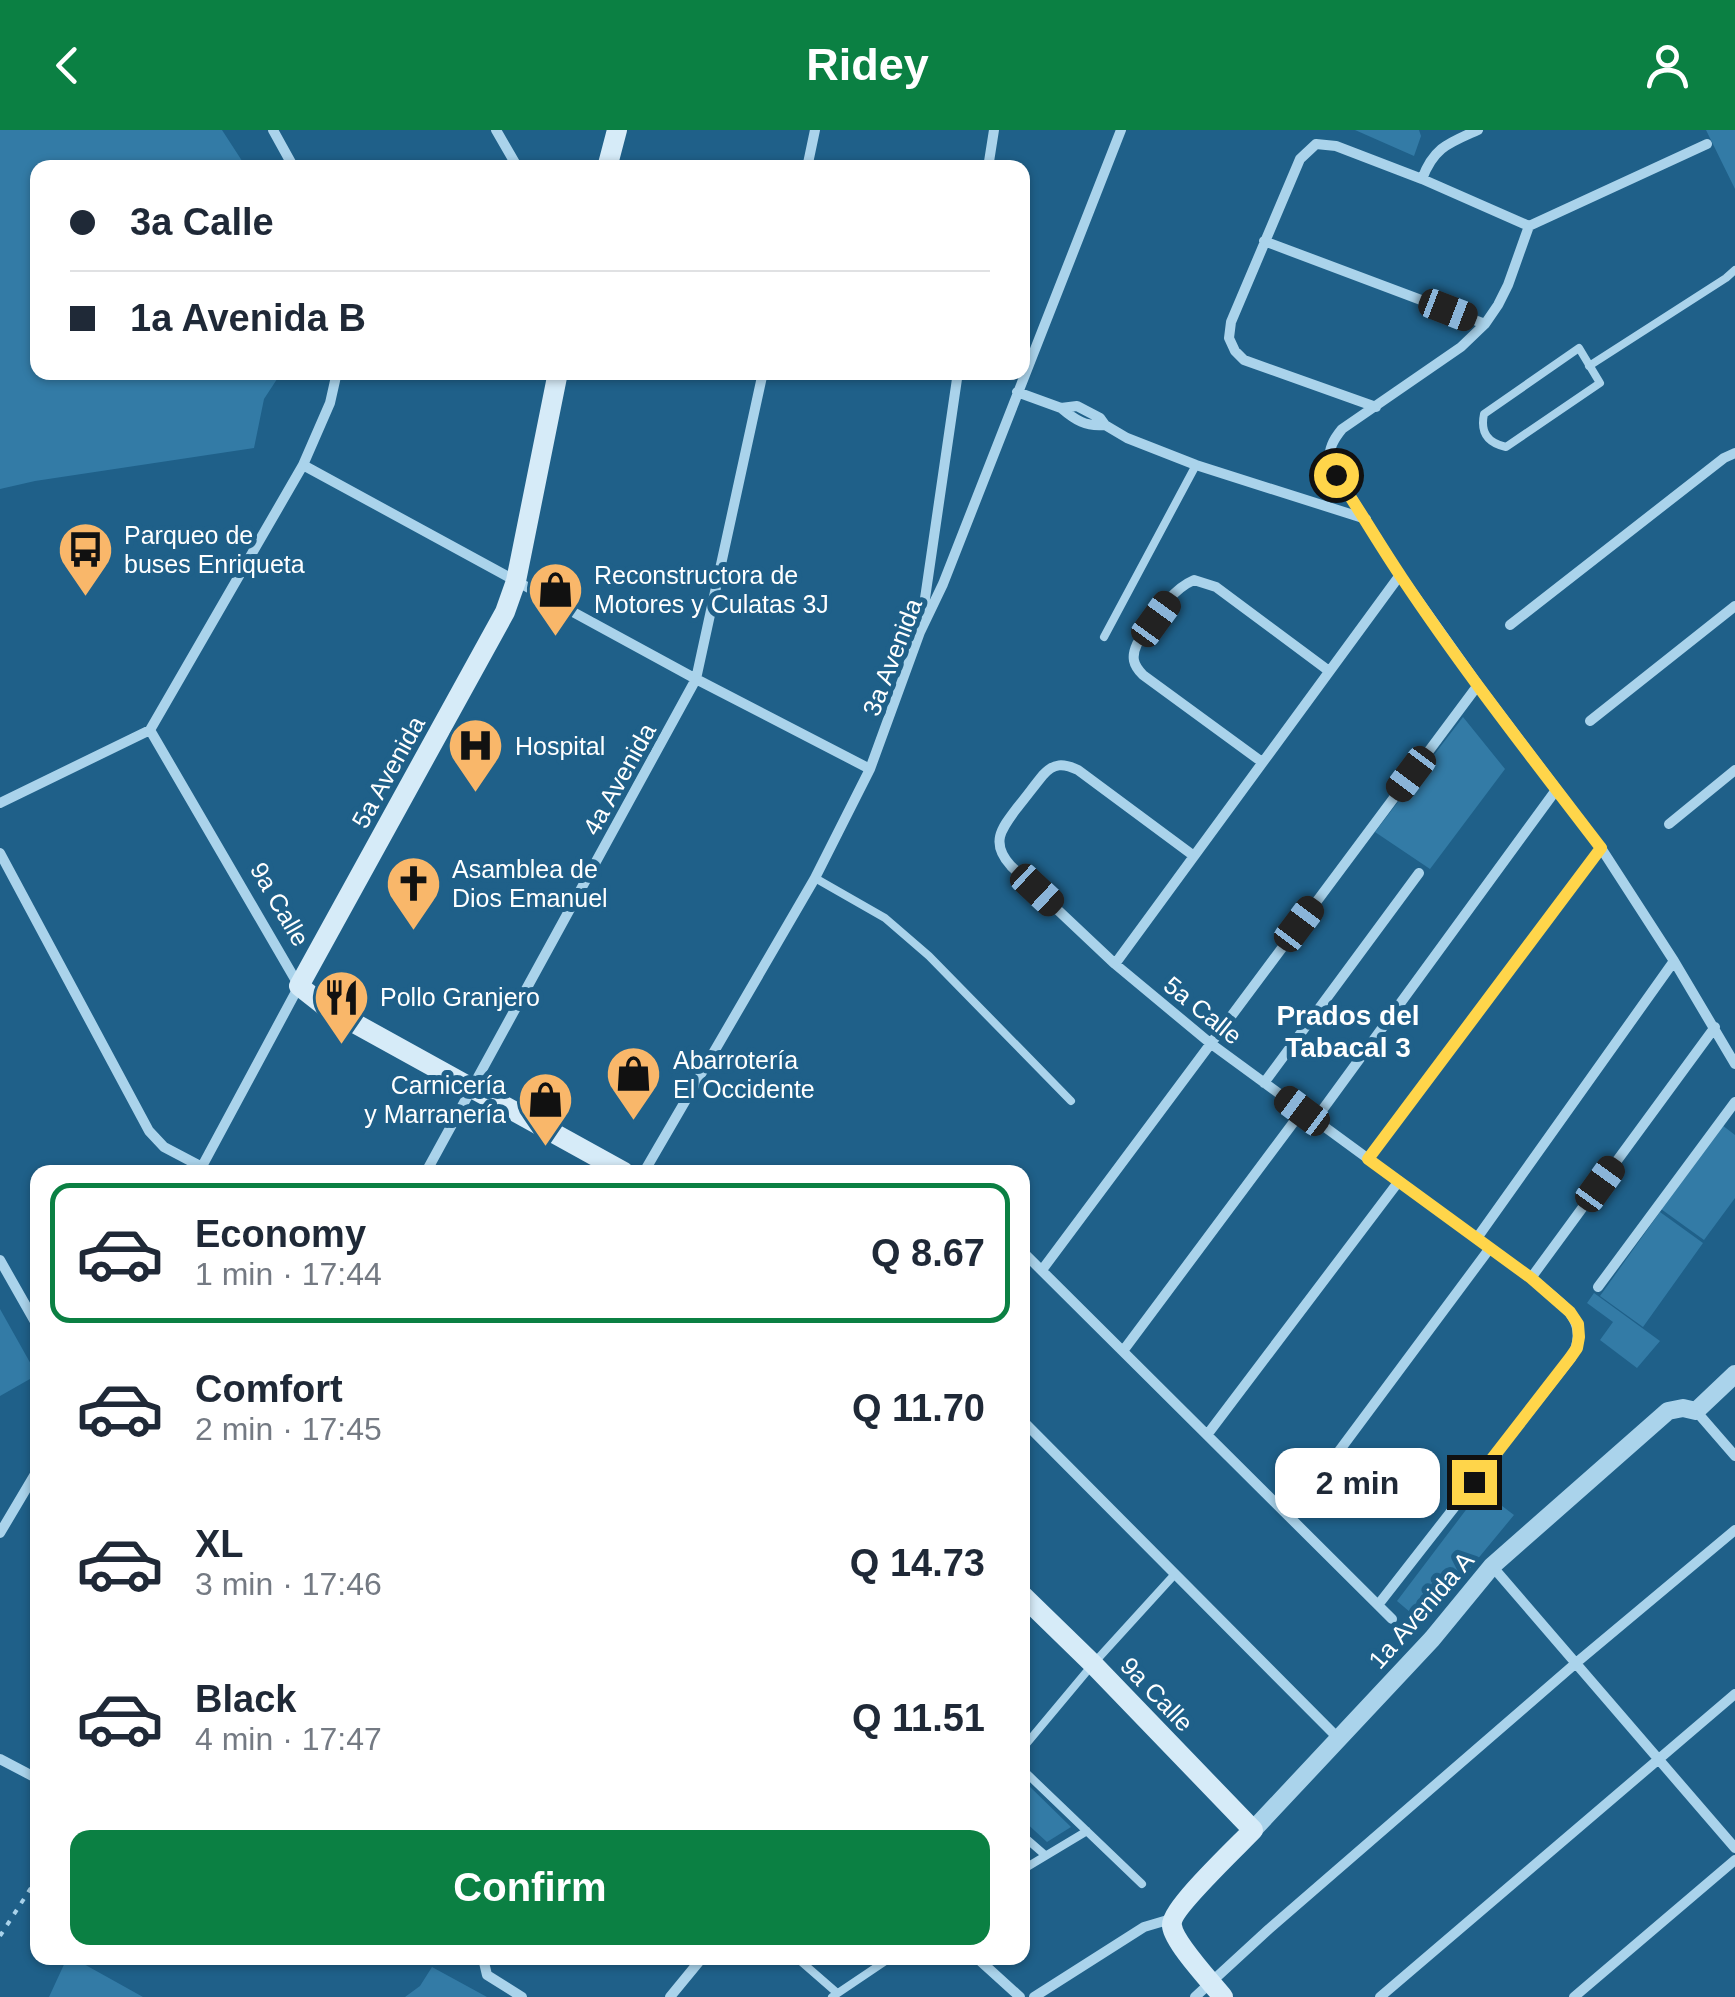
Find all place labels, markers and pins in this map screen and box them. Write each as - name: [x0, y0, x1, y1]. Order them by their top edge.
- bus stop icon: Parqueo de buses Enriqueta: [55, 519, 115, 598]
- place label: Parqueo de buses Enriqueta: [124, 521, 305, 578]
- shop icon: Reconstructora de Motores y Culatas 3J: [525, 559, 585, 638]
- place label: Reconstructora de Motores y Culatas 3J: [594, 561, 829, 618]
- hospital icon: Hospital: [446, 716, 506, 795]
- place label: Hospital: [515, 732, 605, 760]
- church icon: Asamblea de Dios Emanuel: [383, 853, 443, 932]
- place label: Asamblea de Dios Emanuel: [452, 855, 608, 912]
- restaurant icon: Pollo Granjero: [311, 967, 371, 1046]
- place label: Pollo Granjero: [380, 983, 540, 1011]
- shop icon: Abarrotería El Occidente: [604, 1044, 664, 1123]
- place label: Abarrotería El Occidente: [673, 1046, 815, 1103]
- shop icon: Carnicería y Marranería: [515, 1069, 575, 1148]
- place label: Carnicería y Marranería: [364, 1071, 506, 1128]

